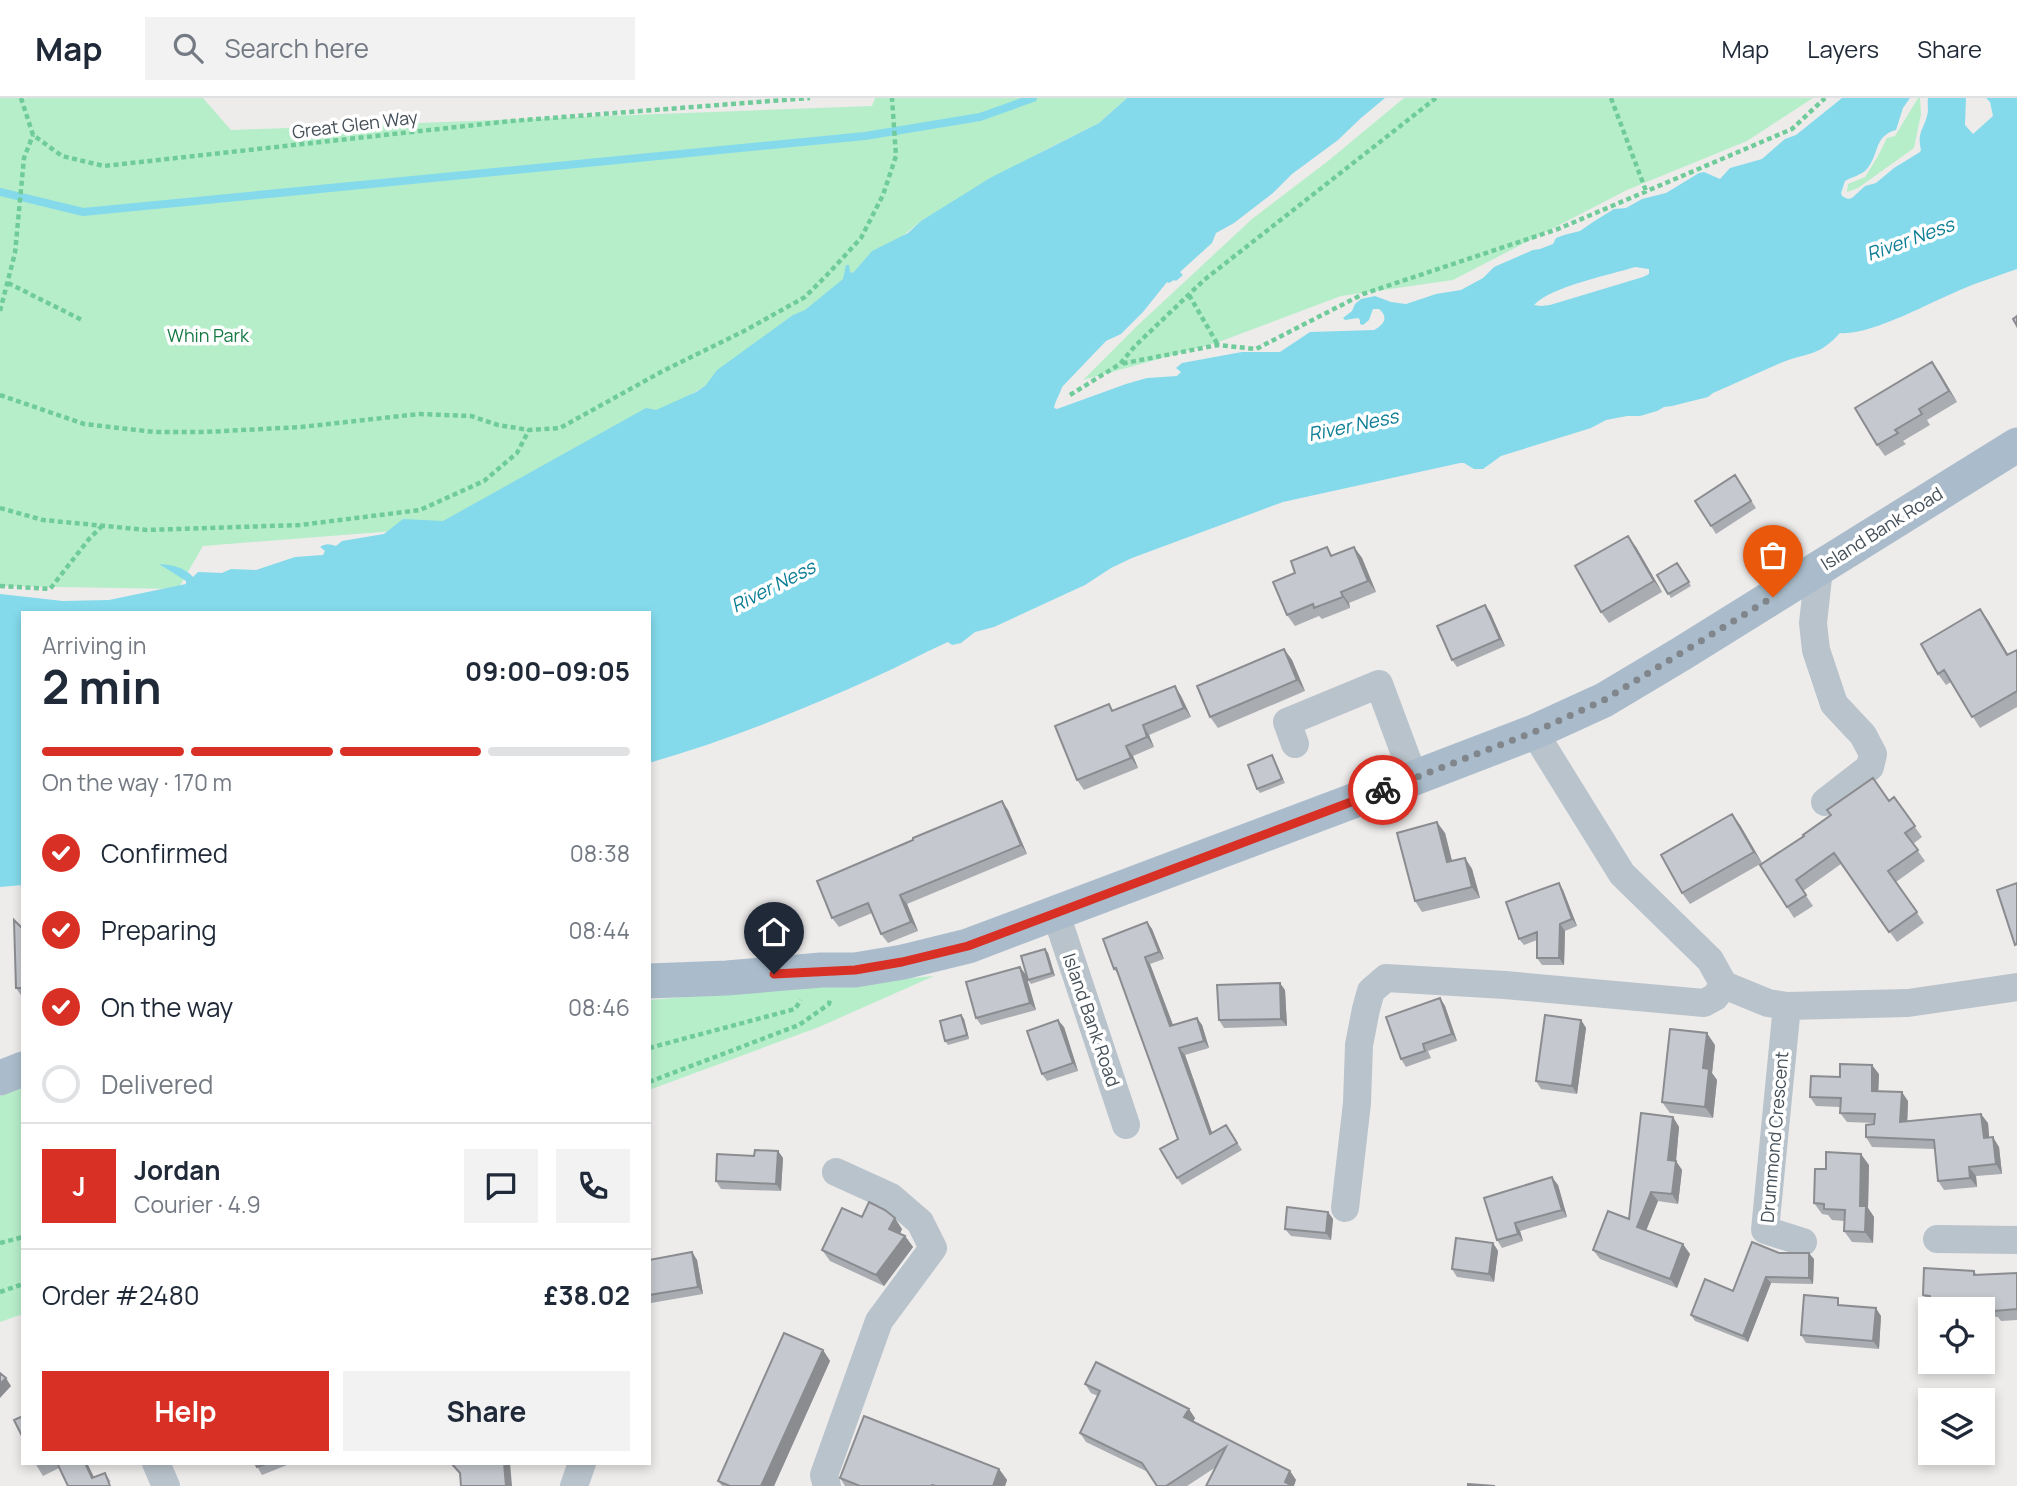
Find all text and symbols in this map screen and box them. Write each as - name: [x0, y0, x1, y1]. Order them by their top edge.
- search box: [145, 17, 635, 80]
- text: Map: [35, 26, 103, 71]
- icon: search: [169, 29, 207, 67]
- text: Search here: [225, 30, 369, 66]
- text: Map: [1722, 32, 1769, 65]
- text: Layers: [1807, 32, 1879, 65]
- text: Share: [1917, 32, 1982, 65]
- street label: Great Glen Way: [291, 104, 420, 144]
- water label: River Ness: [1863, 210, 1959, 267]
- park label: Whin Park: [167, 323, 250, 347]
- water label: River Ness: [1306, 402, 1402, 447]
- street label: Island Bank Road: [1816, 481, 1947, 575]
- pin: [1743, 525, 1803, 597]
- icon: bag: [1754, 536, 1792, 574]
- water label: River Ness: [726, 553, 821, 618]
- text: Arriving in: [42, 629, 147, 661]
- text: 09:00–09:05: [465, 653, 630, 689]
- text: 2 min: [42, 655, 162, 718]
- courier: [1348, 755, 1418, 825]
- text: On the way · 170 m: [42, 766, 232, 798]
- icon: bike: [1364, 771, 1402, 809]
- icon: check: [42, 834, 80, 872]
- text: Confirmed: [101, 835, 228, 871]
- text: 08:38: [570, 837, 630, 869]
- pin: [744, 902, 804, 974]
- icon: check: [42, 911, 80, 949]
- text: Preparing: [101, 912, 217, 948]
- icon: home: [755, 913, 793, 951]
- text: 08:44: [568, 914, 630, 946]
- street label: Island Bank Road: [1058, 950, 1126, 1090]
- icon: check: [42, 988, 80, 1026]
- text: On the way: [101, 989, 233, 1025]
- text: 08:46: [568, 991, 630, 1023]
- street label: Drummond Crescent: [1755, 1050, 1793, 1224]
- text: Delivered: [101, 1066, 213, 1102]
- button: chat: [464, 1149, 538, 1223]
- button: phone: [556, 1149, 630, 1223]
- text: Jordan: [134, 1152, 220, 1188]
- text: J: [72, 1168, 86, 1204]
- text: Courier · 4.9: [134, 1188, 261, 1220]
- text: Order #2480: [42, 1277, 200, 1313]
- text: £38.02: [544, 1277, 630, 1313]
- map controls: [1918, 1297, 1995, 1465]
- button: locate: [1918, 1297, 1995, 1374]
- button: Help: [42, 1371, 329, 1451]
- button: Share: [343, 1371, 630, 1451]
- button: layers: [1918, 1388, 1995, 1465]

